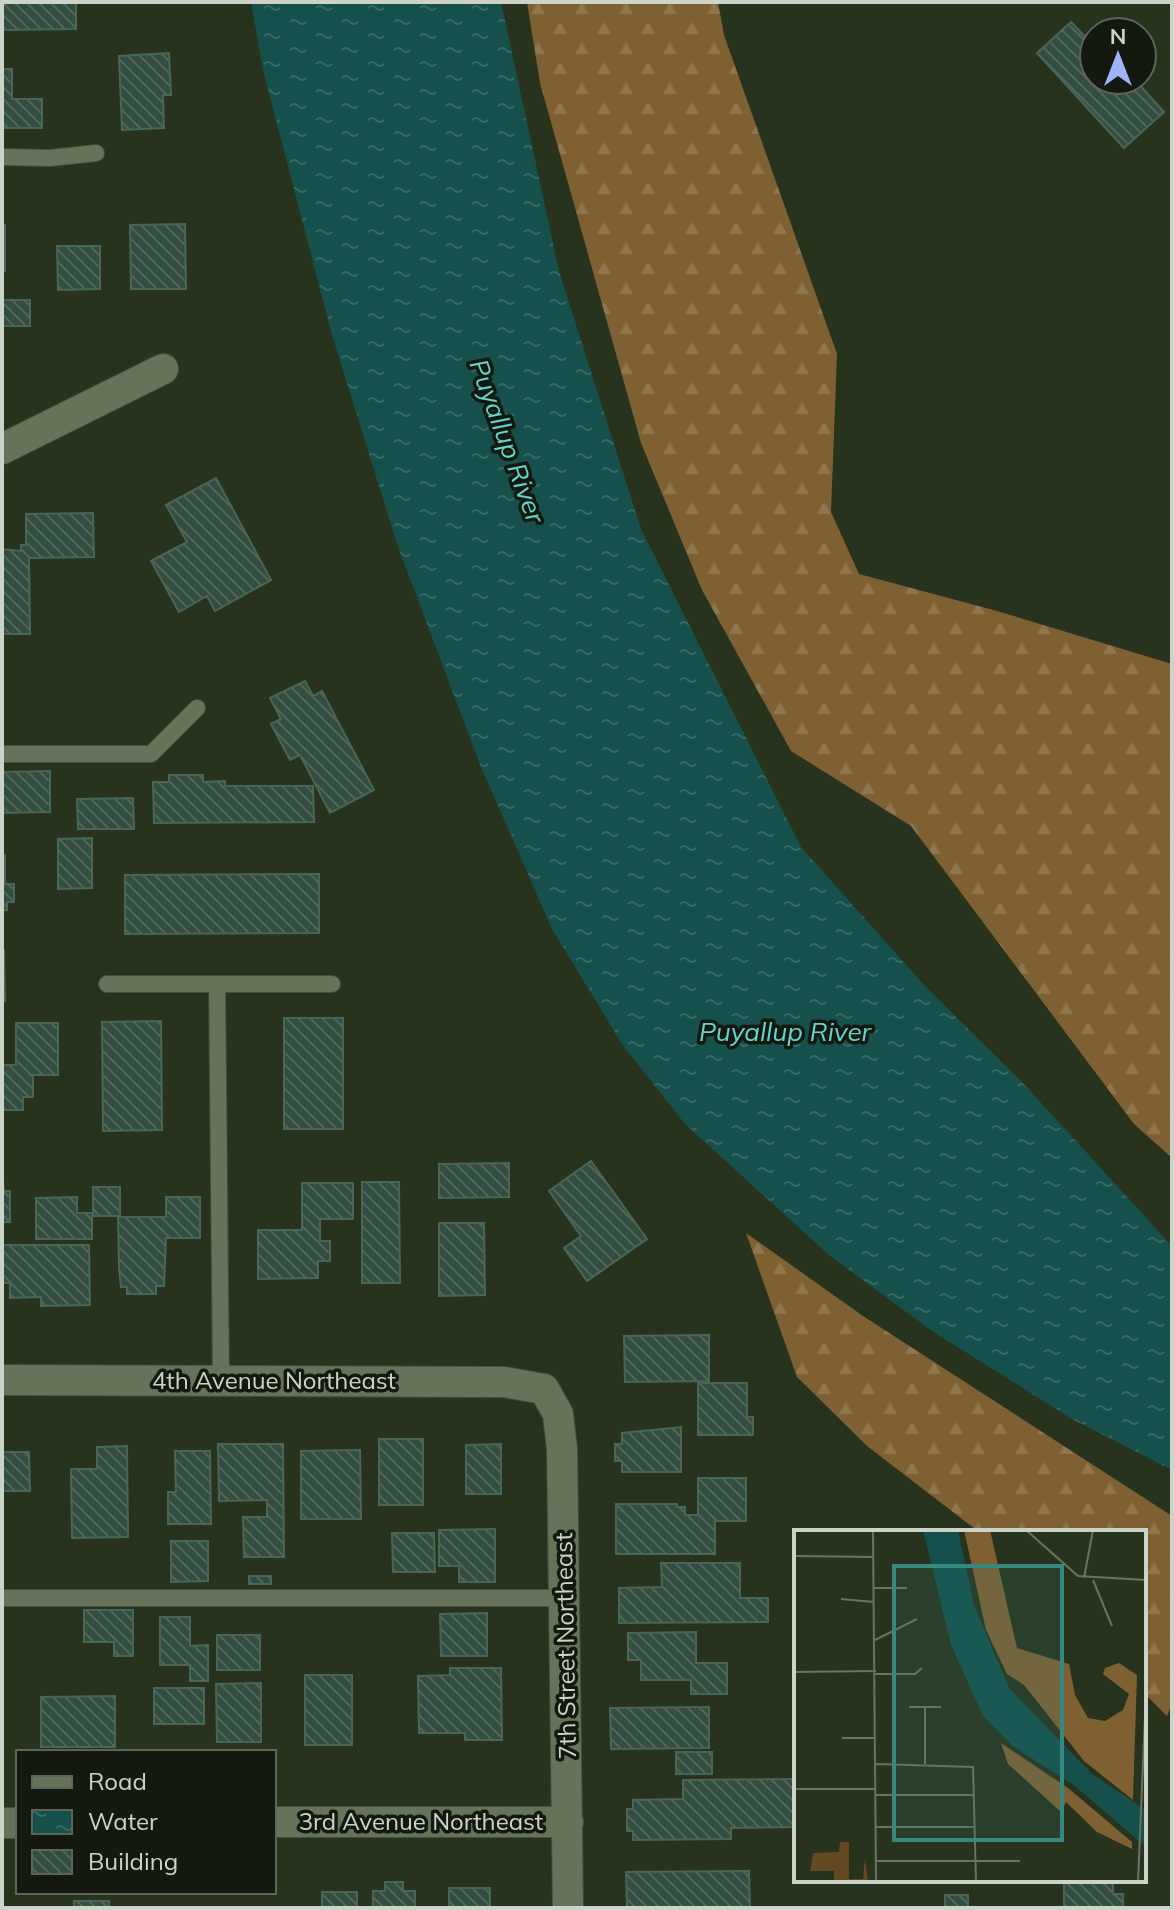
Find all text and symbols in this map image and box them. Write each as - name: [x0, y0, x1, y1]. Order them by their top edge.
- north arrow: [1078, 16, 1158, 96]
- text: N: [1110, 22, 1126, 50]
- water label: Puyallup River: [463, 354, 553, 529]
- water label: Puyallup River: [699, 1015, 873, 1048]
- street label: 4th Avenue Northeast: [152, 1365, 396, 1395]
- inset map: [794, 1530, 1146, 1882]
- street label: 7th Street Northeast: [548, 1532, 582, 1760]
- legend: [16, 1750, 276, 1894]
- text: Road: [88, 1766, 147, 1796]
- text: Water: [88, 1806, 158, 1836]
- street label: 3rd Avenue Northeast: [299, 1806, 543, 1836]
- text: Building: [88, 1846, 178, 1876]

